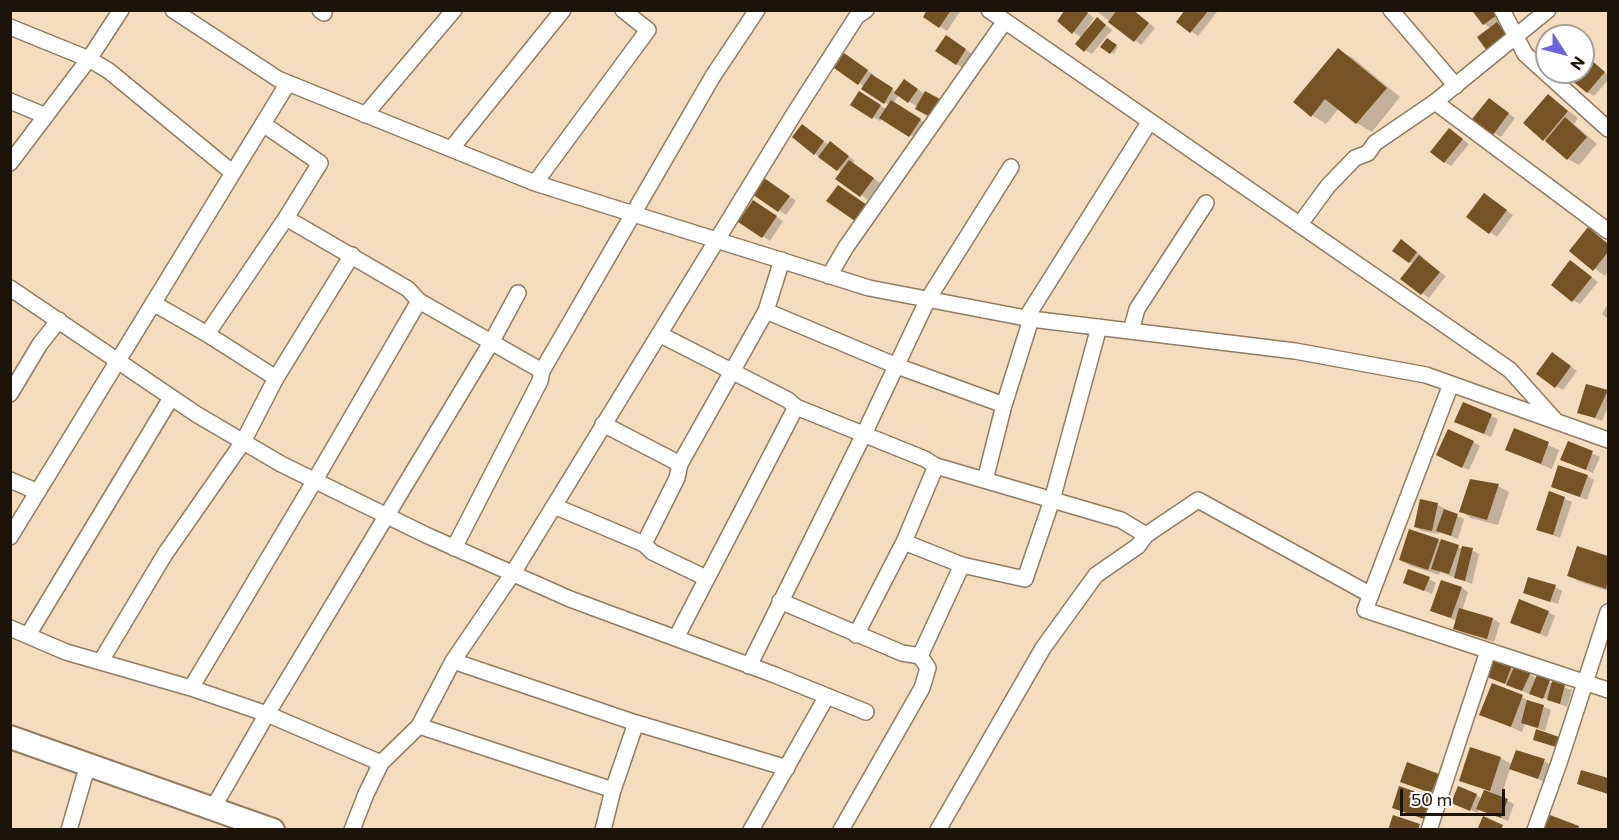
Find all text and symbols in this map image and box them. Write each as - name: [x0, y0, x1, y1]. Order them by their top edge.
- north arrow: [1535, 24, 1595, 84]
- text: N: [1567, 53, 1590, 74]
- scale bar: [1403, 777, 1508, 815]
- text: 50 m: [1411, 788, 1452, 810]

